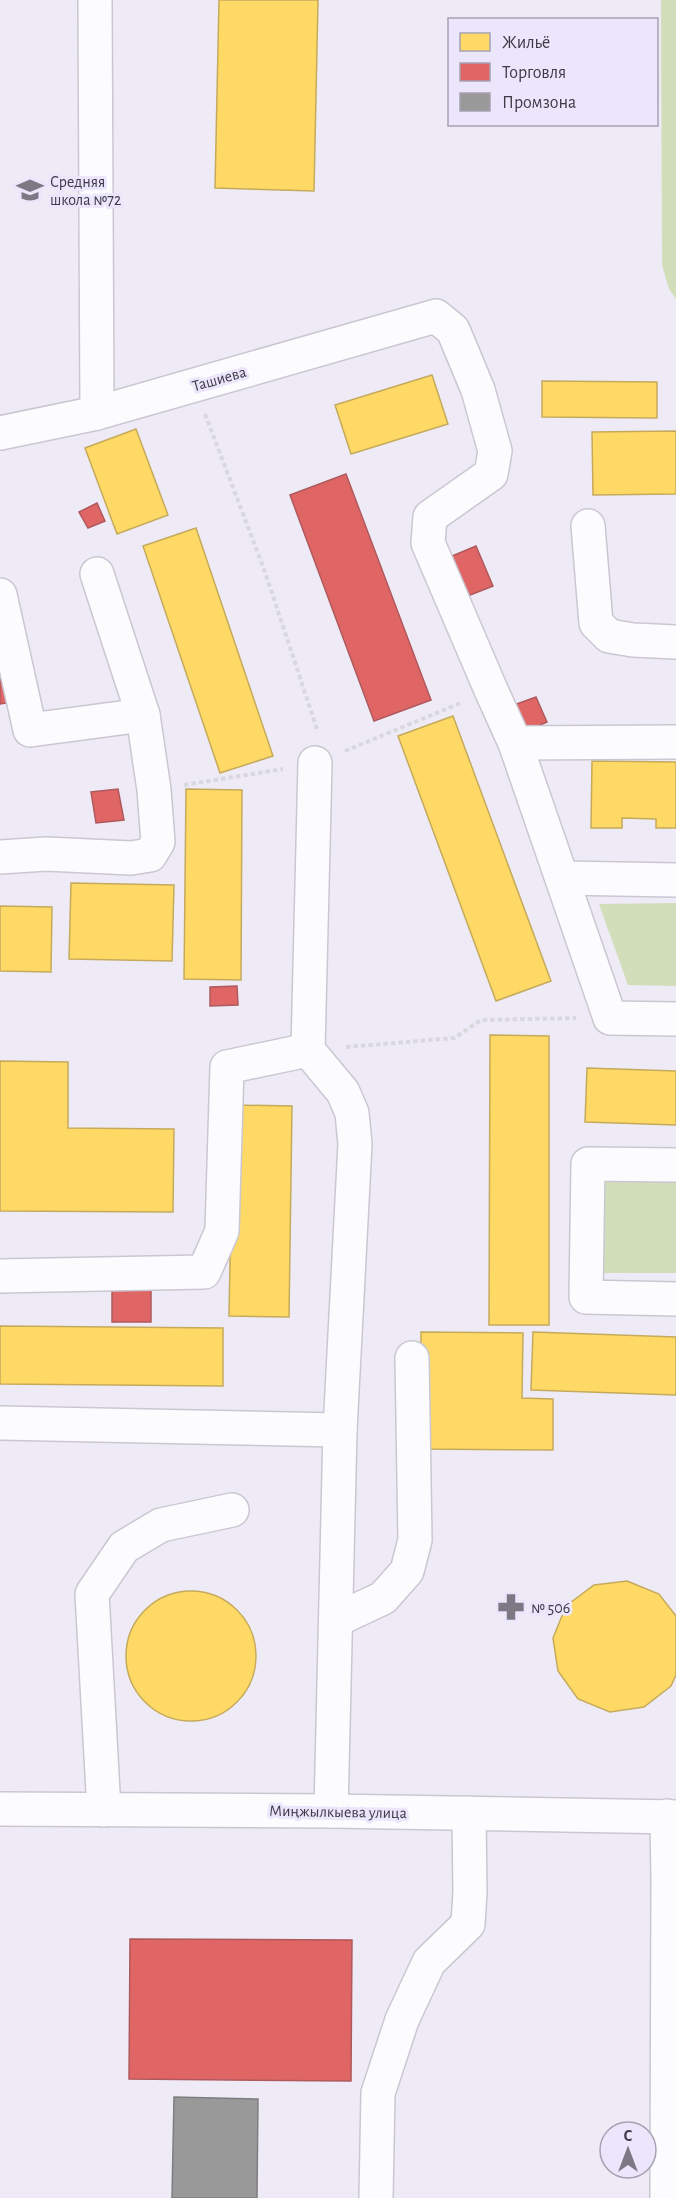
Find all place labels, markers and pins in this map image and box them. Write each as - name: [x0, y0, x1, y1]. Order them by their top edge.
- place label: Средняя школа №72: [50, 174, 121, 208]
- school or university icon: Средняя школа №72: [15, 175, 45, 205]
- pharmacy icon: № 506: [496, 1592, 526, 1622]
- place label: № 506: [531, 1600, 570, 1616]

